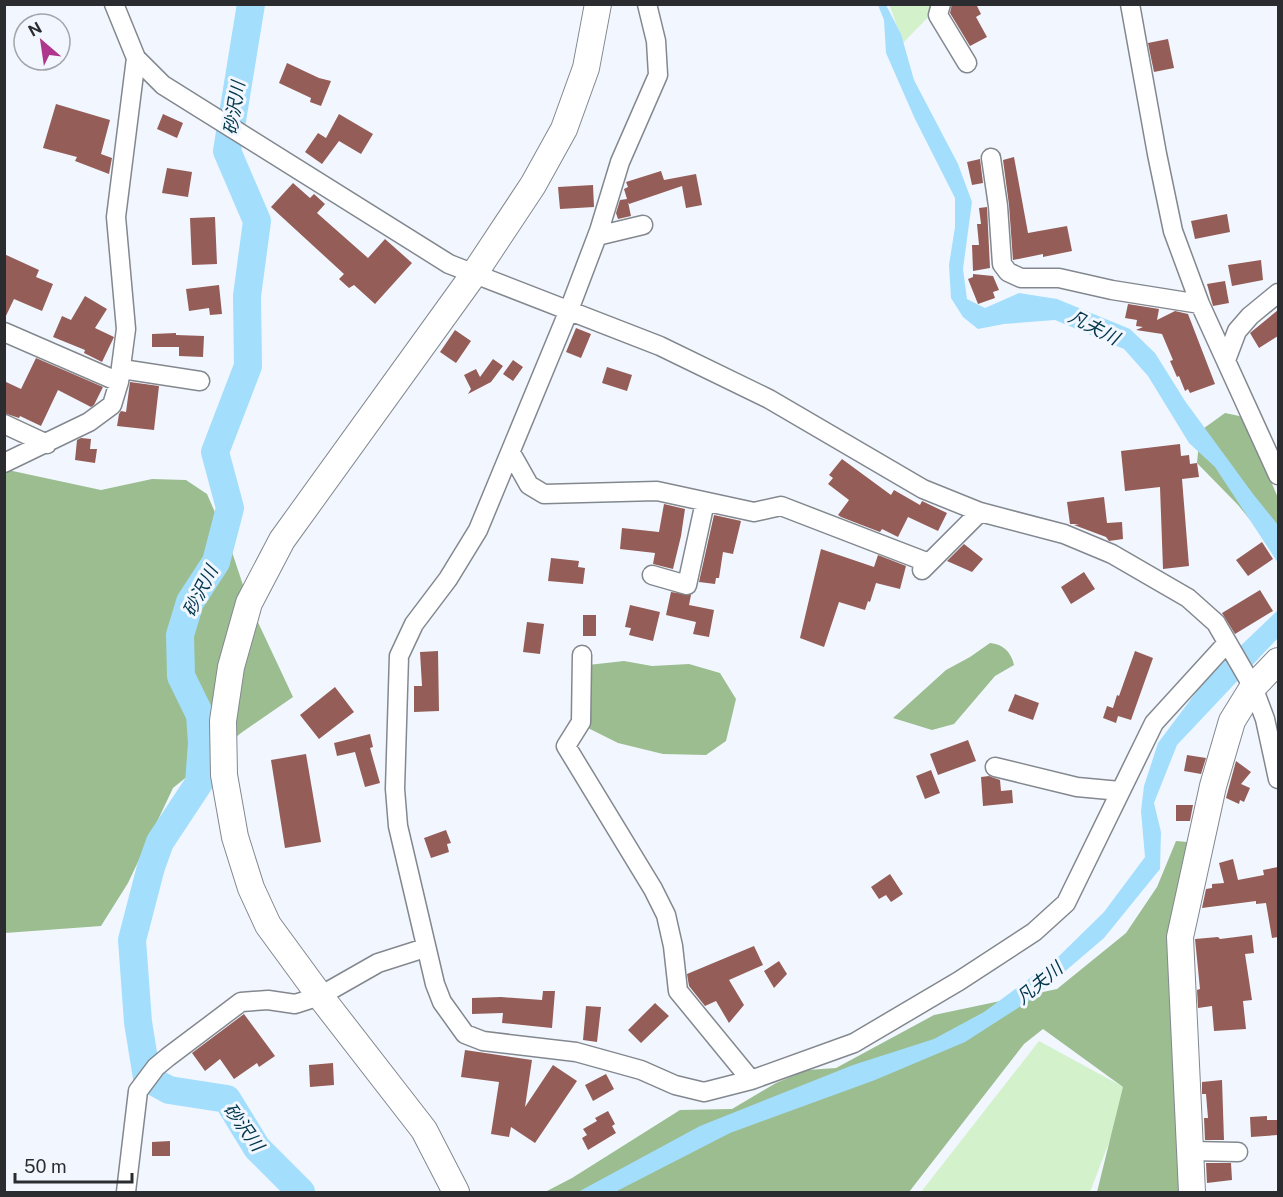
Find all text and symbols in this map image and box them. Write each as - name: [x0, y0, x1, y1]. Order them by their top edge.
- north arrow: [12, 12, 72, 72]
- text: N: [25, 18, 45, 41]
- water label: 砂沢川: [219, 78, 249, 136]
- water label: 凡夫川: [1065, 305, 1125, 350]
- water label: 砂沢川: [178, 560, 223, 620]
- water label: 凡夫川: [1012, 956, 1068, 1008]
- water label: 砂沢川: [220, 1099, 270, 1157]
- scale bar: [15, 1146, 132, 1184]
- text: 50 m: [24, 1156, 67, 1177]

